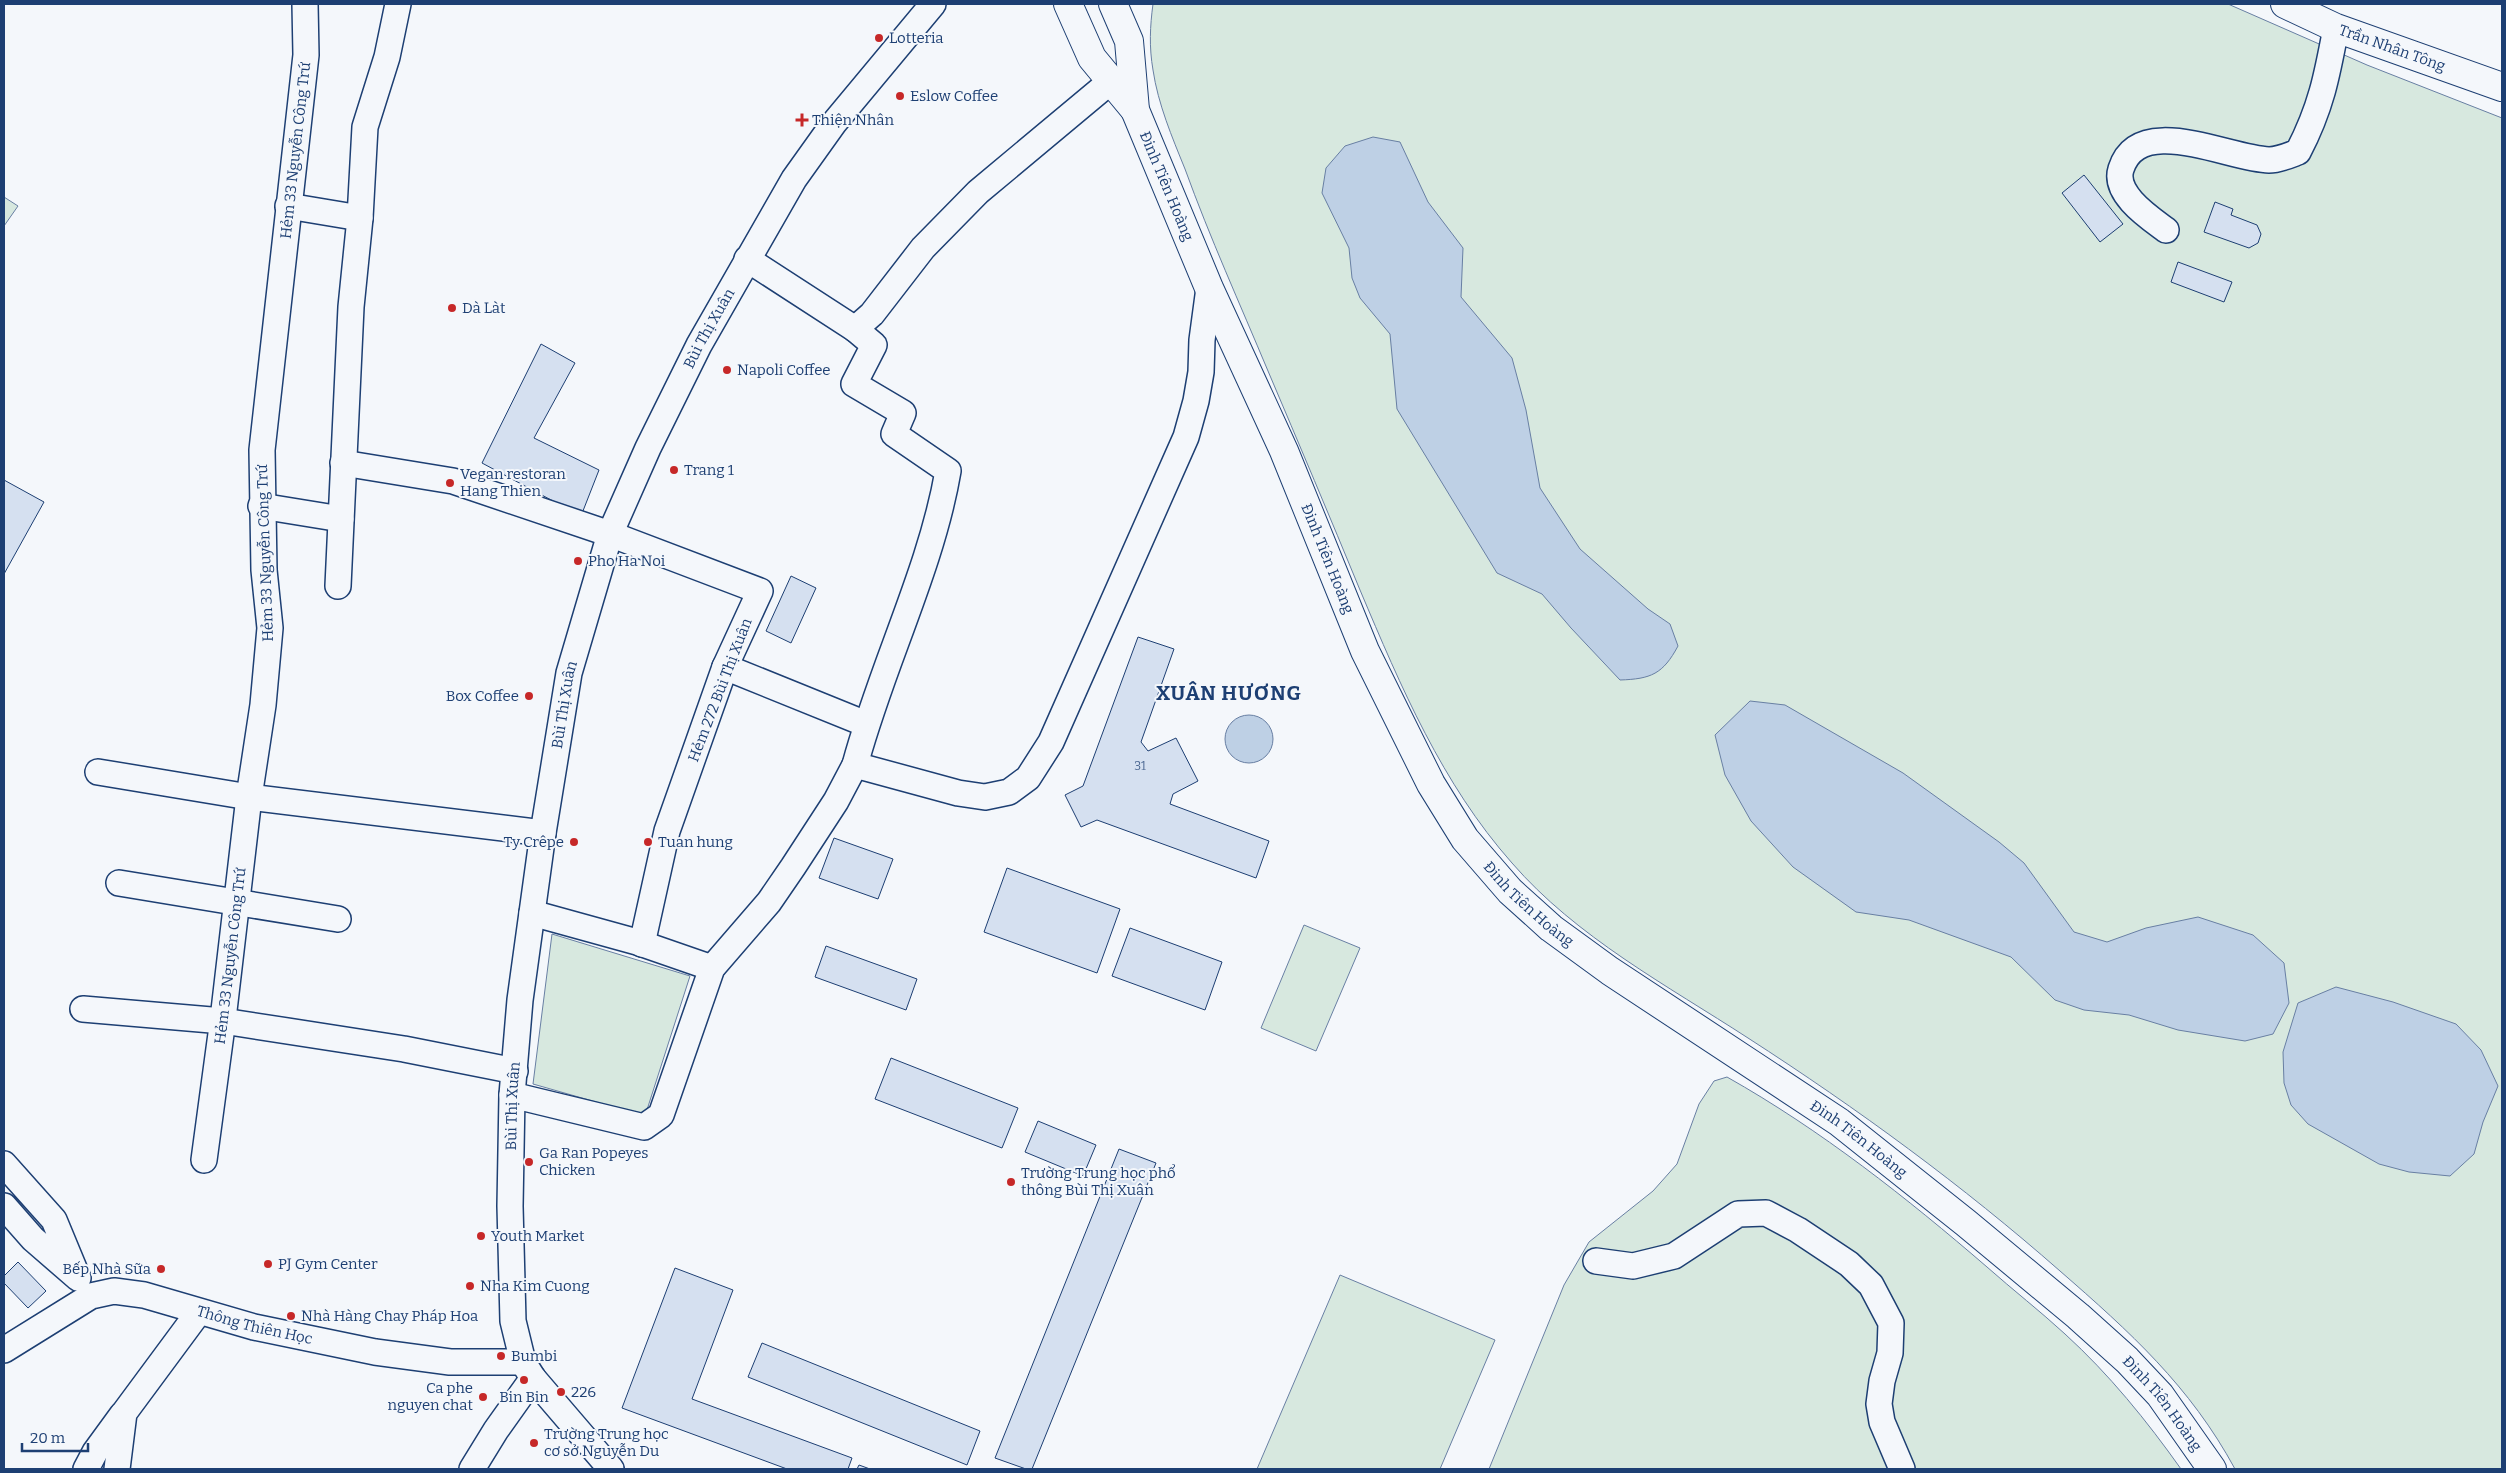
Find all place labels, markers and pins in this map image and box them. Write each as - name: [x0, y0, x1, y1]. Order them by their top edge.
- place label: Lotteria: [889, 29, 944, 47]
- marker: Lotteria: [873, 32, 885, 44]
- place label: Eslow Coffee: [910, 87, 998, 105]
- marker: Eslow Coffee: [894, 90, 906, 102]
- place label: Thiện Nhân: [812, 111, 895, 129]
- marker: Thiện Nhân: [796, 114, 808, 126]
- place label: Dà Làt: [462, 299, 506, 317]
- marker: Dà Làt: [446, 302, 458, 314]
- place label: Napoli Coffee: [737, 361, 831, 379]
- marker: Napoli Coffee: [721, 364, 733, 376]
- place label: Trang 1: [684, 461, 734, 479]
- marker: Trang 1: [668, 464, 680, 476]
- place label: Vegan restoran Hang Thien: [460, 465, 566, 500]
- marker: Vegan restoran Hang Thien: [444, 477, 456, 489]
- place label: Pho Ha Noi: [588, 552, 666, 570]
- marker: Pho Ha Noi: [572, 555, 584, 567]
- place label: Box Coffee: [446, 687, 519, 705]
- marker: Box Coffee: [523, 690, 535, 702]
- place label: Ty Crêpe: [504, 833, 564, 851]
- place label: Tuan hung: [658, 833, 733, 851]
- marker: Ty Crêpe: [568, 836, 580, 848]
- marker: Tuan hung: [642, 836, 654, 848]
- place label: Ga Ran Popeyes Chicken: [539, 1144, 649, 1179]
- marker: Ga Ran Popeyes Chicken: [523, 1156, 535, 1168]
- place label: Trường Trung học phổ thông Bùi Thị Xuân: [1021, 1164, 1176, 1199]
- marker: Trường Trung học phổ thông Bùi Thị Xuân: [1005, 1176, 1017, 1188]
- place label: Youth Market: [491, 1227, 585, 1245]
- marker: Youth Market: [475, 1230, 487, 1242]
- place label: PJ Gym Center: [278, 1255, 378, 1273]
- marker: PJ Gym Center: [262, 1258, 274, 1270]
- place label: Bếp Nhà Sữa: [62, 1260, 151, 1278]
- marker: Bếp Nhà Sữa: [155, 1263, 167, 1275]
- place label: Nha Kim Cuong: [480, 1277, 590, 1295]
- marker: Nha Kim Cuong: [464, 1280, 476, 1292]
- place label: Nhà Hàng Chay Pháp Hoa: [301, 1307, 478, 1325]
- marker: Nhà Hàng Chay Pháp Hoa: [285, 1310, 297, 1322]
- place label: Bumbi: [511, 1347, 558, 1365]
- marker: Bumbi: [495, 1350, 507, 1362]
- marker: Bin Bin: [518, 1374, 530, 1386]
- place label: Ca phe nguyen chat: [387, 1379, 474, 1414]
- place label: 226: [571, 1383, 596, 1401]
- marker: 226: [555, 1386, 567, 1398]
- place label: Bin Bin: [499, 1388, 549, 1406]
- marker: Ca phe nguyen chat: [477, 1391, 489, 1403]
- place label: Trường Trung học cơ sở Nguyễn Du: [544, 1425, 669, 1460]
- marker: Trường Trung học cơ sở Nguyễn Du: [528, 1437, 540, 1449]

